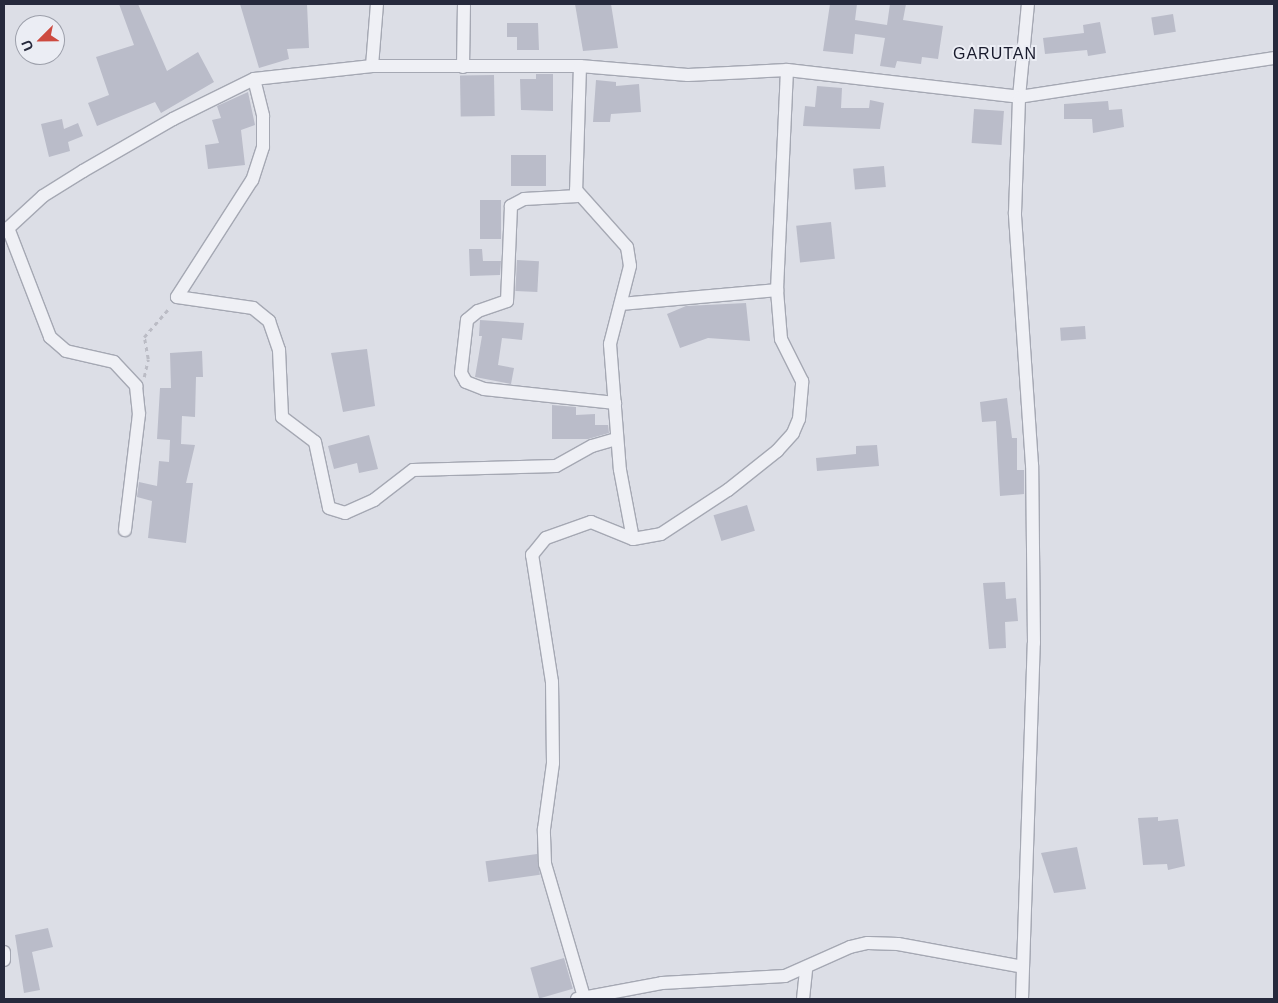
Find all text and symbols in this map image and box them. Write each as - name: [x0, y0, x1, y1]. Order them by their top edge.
- north arrow: [15, 15, 65, 65]
- text: U: [18, 38, 36, 53]
- district label: GARUTAN: [952, 44, 1038, 64]

